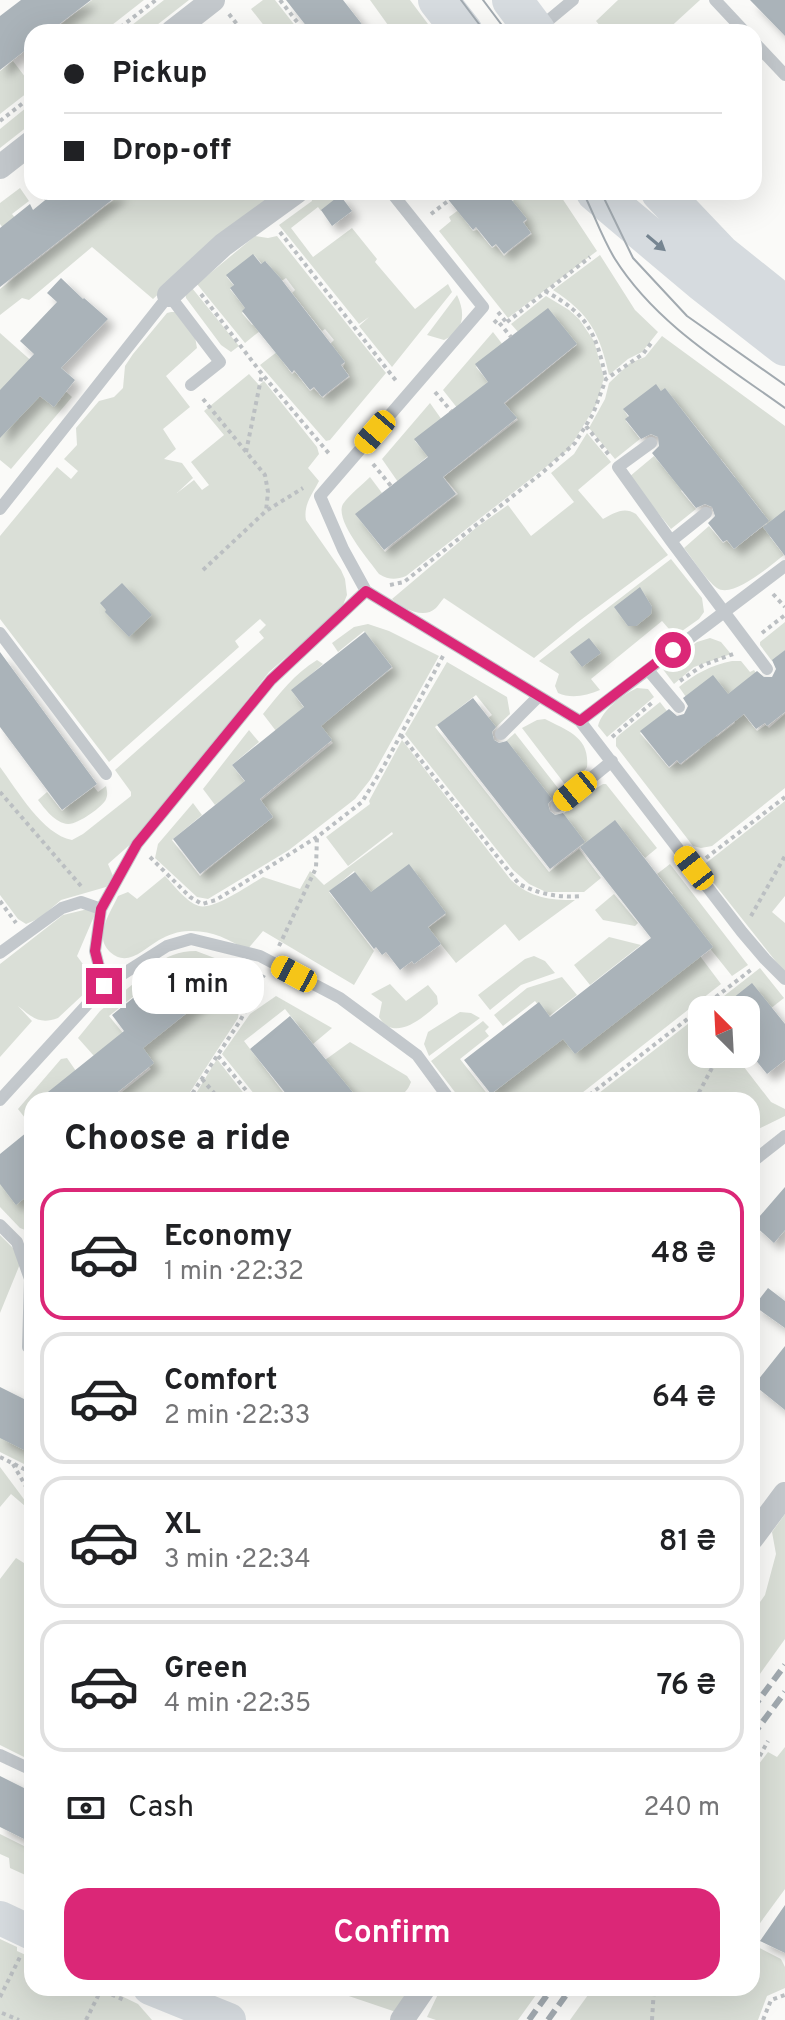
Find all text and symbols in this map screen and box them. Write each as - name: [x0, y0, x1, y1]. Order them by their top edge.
- text: Pickup: [112, 56, 207, 93]
- text: Drop-off: [112, 133, 231, 170]
- one-way arrow: [645, 234, 665, 251]
- car: [350, 406, 400, 458]
- route start: [655, 632, 691, 668]
- car: [549, 767, 601, 815]
- car: [670, 842, 718, 894]
- car: [267, 952, 321, 996]
- callout: 1 min: [132, 958, 264, 1014]
- route end: [86, 968, 122, 1004]
- text: 1 min: [167, 969, 229, 1002]
- north arrow: [688, 996, 760, 1068]
- map controls: [688, 996, 760, 1068]
- text: Choose a ride: [64, 1117, 290, 1163]
- icon: car: [68, 1218, 140, 1290]
- text: Economy: [164, 1219, 292, 1256]
- text: 48 ₴: [651, 1236, 716, 1273]
- text: 1 min · 22:32: [164, 1256, 304, 1289]
- icon: car: [68, 1362, 140, 1434]
- text: Comfort: [164, 1363, 277, 1400]
- text: 64 ₴: [652, 1380, 716, 1417]
- text: 2 min · 22:33: [164, 1400, 310, 1433]
- icon: car: [68, 1506, 140, 1578]
- text: XL: [164, 1507, 201, 1544]
- text: 81 ₴: [659, 1524, 716, 1561]
- text: 3 min · 22:34: [164, 1544, 311, 1577]
- icon: car: [68, 1650, 140, 1722]
- text: Green: [164, 1651, 248, 1688]
- text: 76 ₴: [656, 1668, 716, 1705]
- text: 4 min · 22:35: [164, 1688, 311, 1721]
- icon: cash: [64, 1786, 108, 1830]
- text: Cash: [128, 1790, 194, 1827]
- text: 240 m: [643, 1792, 720, 1825]
- button: Confirm: [64, 1888, 720, 1980]

